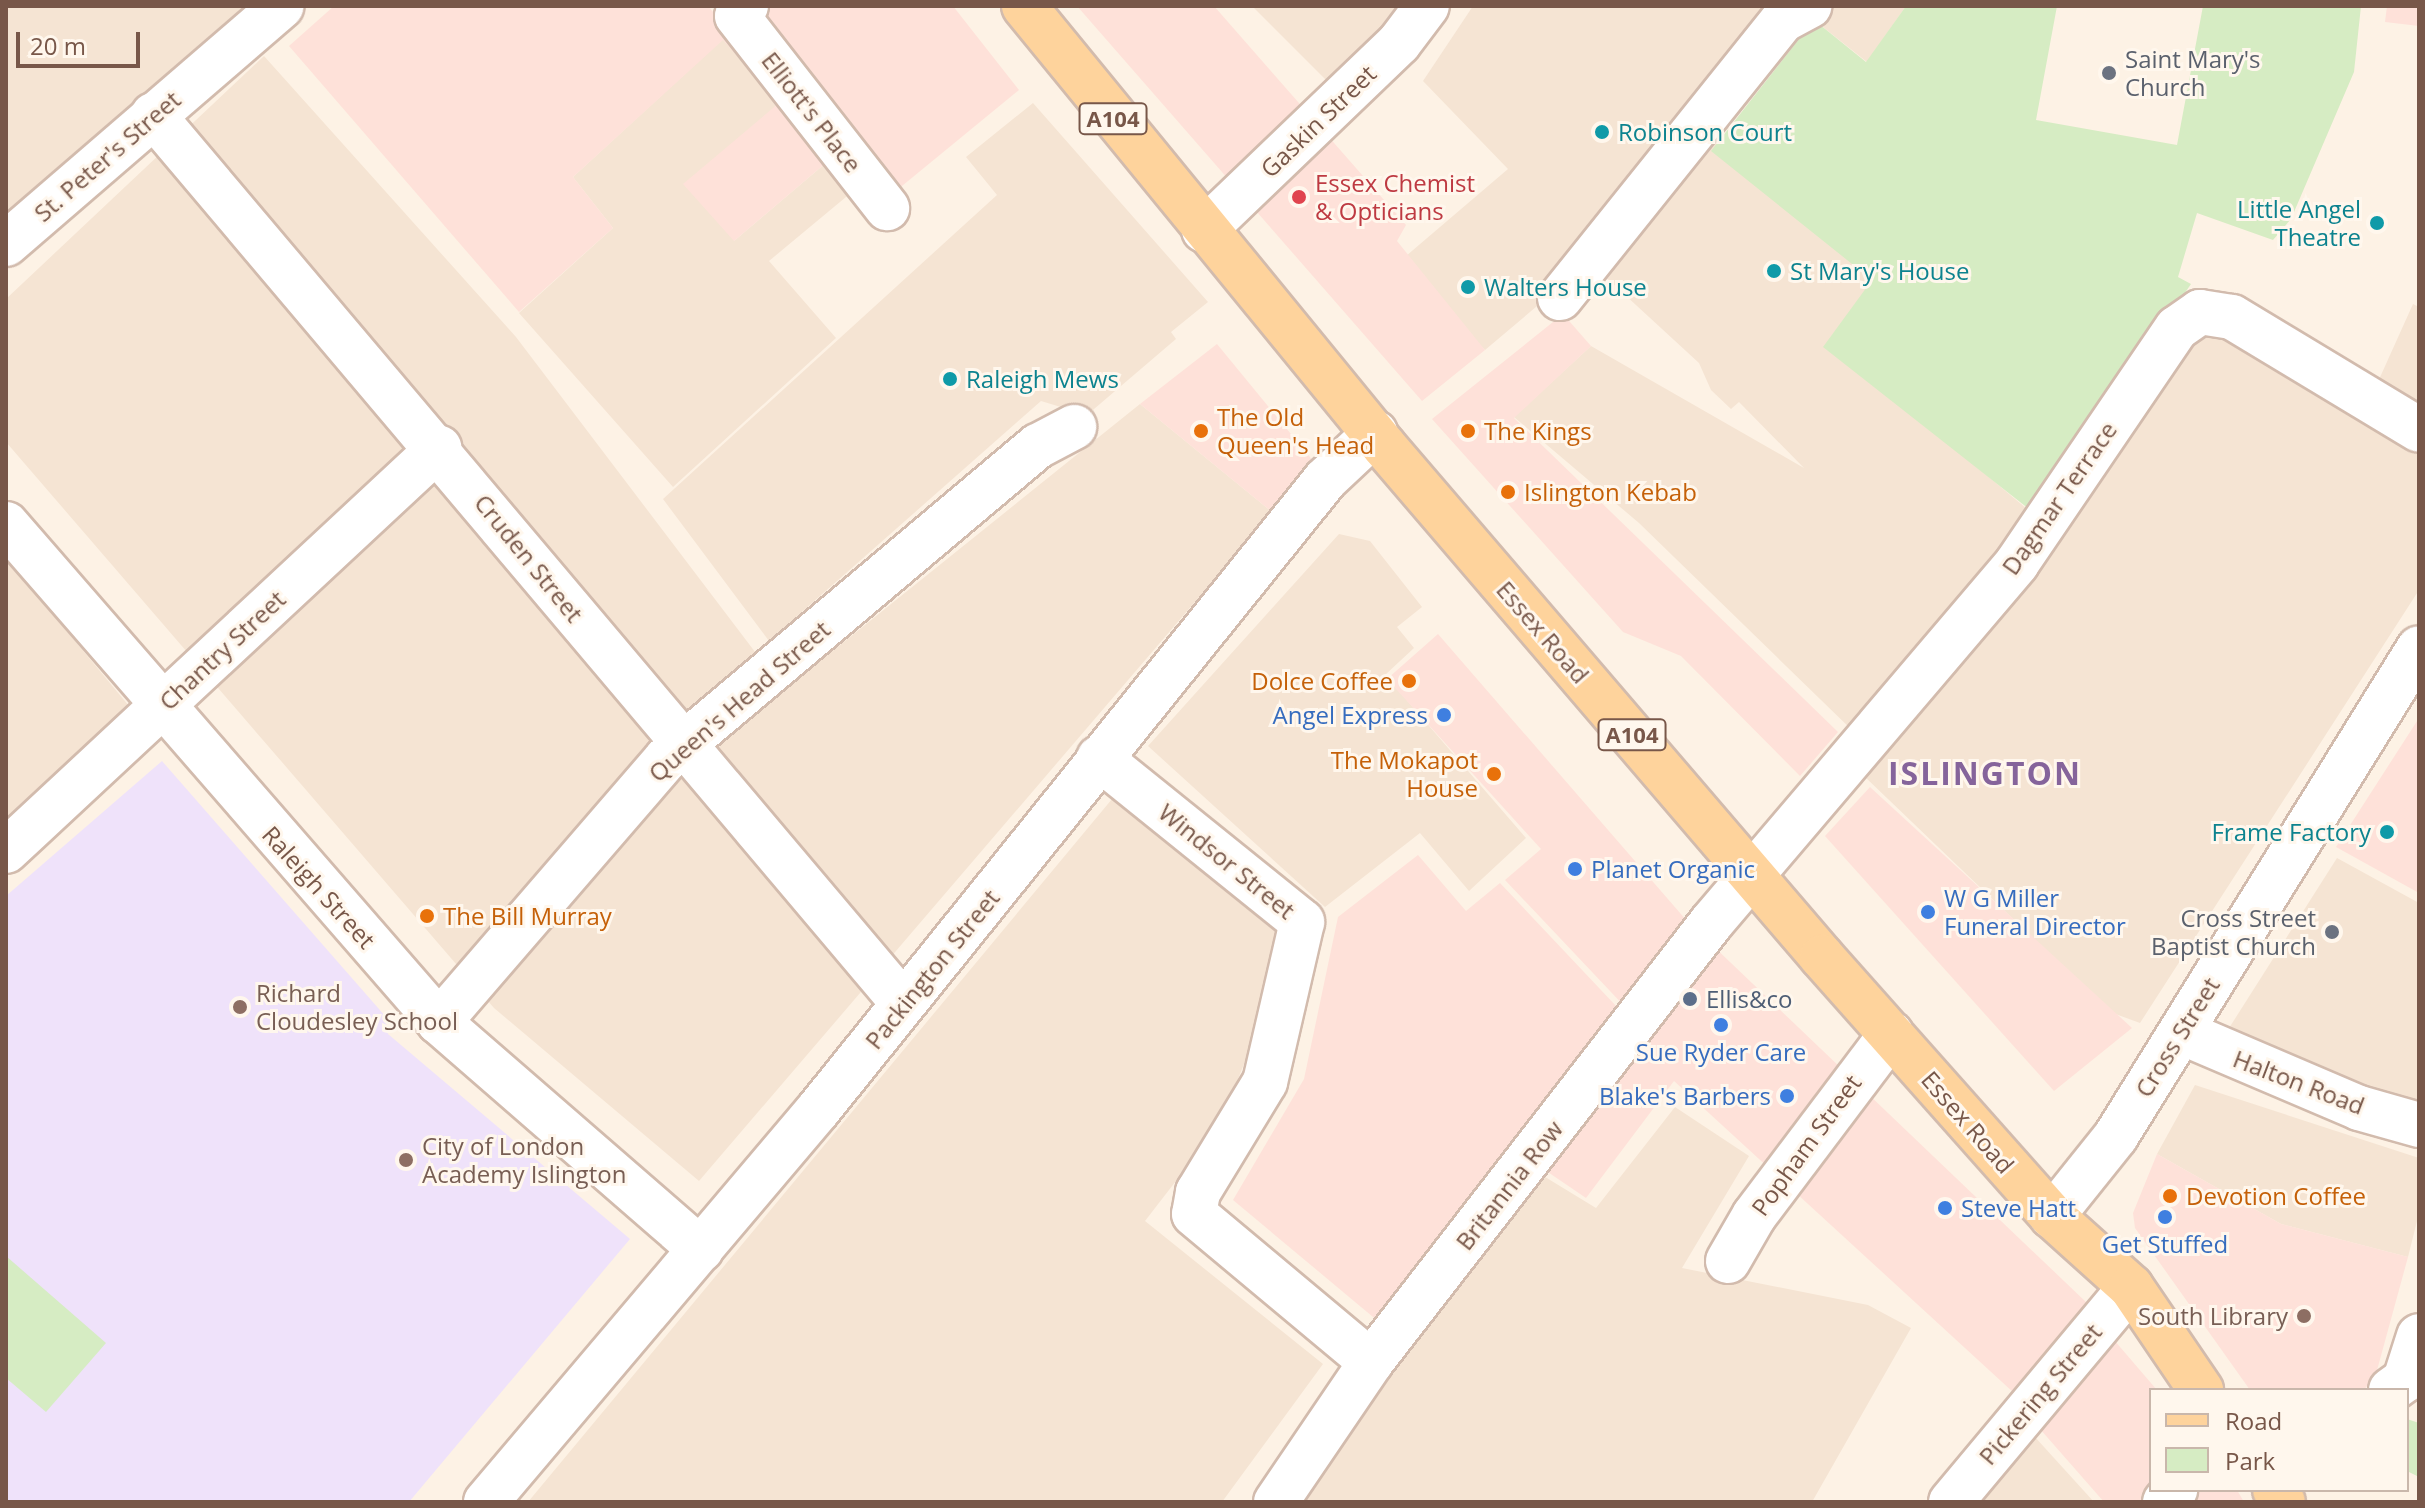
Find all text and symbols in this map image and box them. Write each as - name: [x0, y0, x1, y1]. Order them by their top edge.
- scale bar: [20, 16, 144, 66]
- text: 20 m: [30, 29, 86, 62]
- place label: Saint Mary's Church: [2125, 45, 2261, 101]
- street label: Elliott's Place: [756, 46, 868, 178]
- street label: Gaskin Street: [1254, 59, 1382, 183]
- marker: Saint Mary's Church: [2100, 64, 2118, 82]
- street label: St. Peter's Street: [28, 85, 186, 227]
- road number: A104: [1077, 101, 1149, 137]
- place label: Robinson Court: [1618, 118, 1792, 146]
- marker: Robinson Court: [1593, 123, 1611, 141]
- place label: Essex Chemist & Opticians: [1315, 169, 1475, 225]
- marker: Essex Chemist & Opticians: [1290, 188, 1308, 206]
- place label: Little Angel Theatre: [2237, 195, 2361, 251]
- marker: Little Angel Theatre: [2368, 214, 2386, 232]
- place label: St Mary's House: [1790, 257, 1969, 285]
- marker: St Mary's House: [1765, 262, 1783, 280]
- place label: Walters House: [1484, 273, 1647, 301]
- marker: Walters House: [1459, 278, 1477, 296]
- place label: Raleigh Mews: [966, 365, 1119, 393]
- marker: Raleigh Mews: [941, 370, 959, 388]
- place label: The Old Queen's Head: [1217, 403, 1374, 459]
- street label: Dagmar Terrace: [1996, 416, 2122, 580]
- place label: The Kings: [1484, 417, 1592, 445]
- marker: The Old Queen's Head: [1192, 422, 1210, 440]
- marker: The Kings: [1459, 422, 1477, 440]
- place label: Islington Kebab: [1524, 478, 1697, 506]
- marker: Islington Kebab: [1499, 483, 1517, 501]
- street label: Cruden Street: [469, 488, 589, 628]
- street label: Essex Road: [1491, 575, 1595, 689]
- street label: Chantry Street: [153, 584, 291, 716]
- street label: Queen's Head Street: [643, 615, 835, 787]
- place label: Dolce Coffee: [1251, 667, 1393, 695]
- marker: Dolce Coffee: [1400, 672, 1418, 690]
- place label: Angel Express: [1273, 701, 1428, 729]
- marker: Angel Express: [1435, 706, 1453, 724]
- road number: A104: [1596, 717, 1668, 753]
- place label: The Mokapot House: [1331, 746, 1478, 802]
- district label: ISLINGTON: [1888, 754, 2082, 792]
- marker: The Mokapot House: [1485, 765, 1503, 783]
- street label: Windsor Street: [1153, 797, 1301, 925]
- place label: Frame Factory: [2211, 818, 2371, 846]
- street label: Raleigh Street: [257, 820, 381, 954]
- marker: Frame Factory: [2378, 823, 2396, 841]
- place label: Planet Organic: [1591, 855, 1755, 883]
- marker: Planet Organic: [1566, 860, 1584, 878]
- street label: Packington Street: [859, 884, 1005, 1054]
- place label: W G Miller Funeral Director: [1944, 884, 2126, 940]
- place label: The Bill Murray: [443, 902, 612, 930]
- marker: W G Miller Funeral Director: [1919, 903, 1937, 921]
- place label: Cross Street Baptist Church: [2151, 904, 2316, 960]
- marker: The Bill Murray: [418, 907, 436, 925]
- marker: Cross Street Baptist Church: [2323, 923, 2341, 941]
- street label: Cross Street: [2129, 972, 2225, 1102]
- place label: Richard Cloudesley School: [256, 979, 458, 1035]
- place label: Ellis&co: [1706, 985, 1792, 1013]
- marker: Ellis&co: [1681, 990, 1699, 1008]
- marker: Richard Cloudesley School: [231, 998, 249, 1016]
- marker: Sue Ryder Care: [1712, 1016, 1730, 1034]
- place label: Sue Ryder Care: [1636, 1038, 1806, 1066]
- street label: Halton Road: [2229, 1044, 2369, 1120]
- street label: Essex Road: [1916, 1065, 2020, 1179]
- street label: Popham Street: [1745, 1069, 1867, 1221]
- place label: Blake's Barbers: [1599, 1082, 1771, 1110]
- marker: Blake's Barbers: [1778, 1087, 1796, 1105]
- street label: Britannia Row: [1450, 1115, 1568, 1255]
- place label: City of London Academy Islington: [422, 1132, 626, 1188]
- marker: City of London Academy Islington: [397, 1151, 415, 1169]
- place label: Devotion Coffee: [2186, 1182, 2366, 1210]
- marker: Devotion Coffee: [2161, 1187, 2179, 1205]
- place label: Steve Hatt: [1961, 1194, 2076, 1222]
- marker: Steve Hatt: [1936, 1199, 1954, 1217]
- marker: Get Stuffed: [2156, 1208, 2174, 1226]
- place label: Get Stuffed: [2102, 1230, 2228, 1258]
- place label: South Library: [2138, 1302, 2288, 1330]
- marker: South Library: [2295, 1307, 2313, 1325]
- street label: Pickering Street: [1973, 1318, 2107, 1470]
- legend: [2149, 1388, 2409, 1492]
- text: Road: [2225, 1404, 2282, 1437]
- text: Park: [2225, 1444, 2275, 1477]

